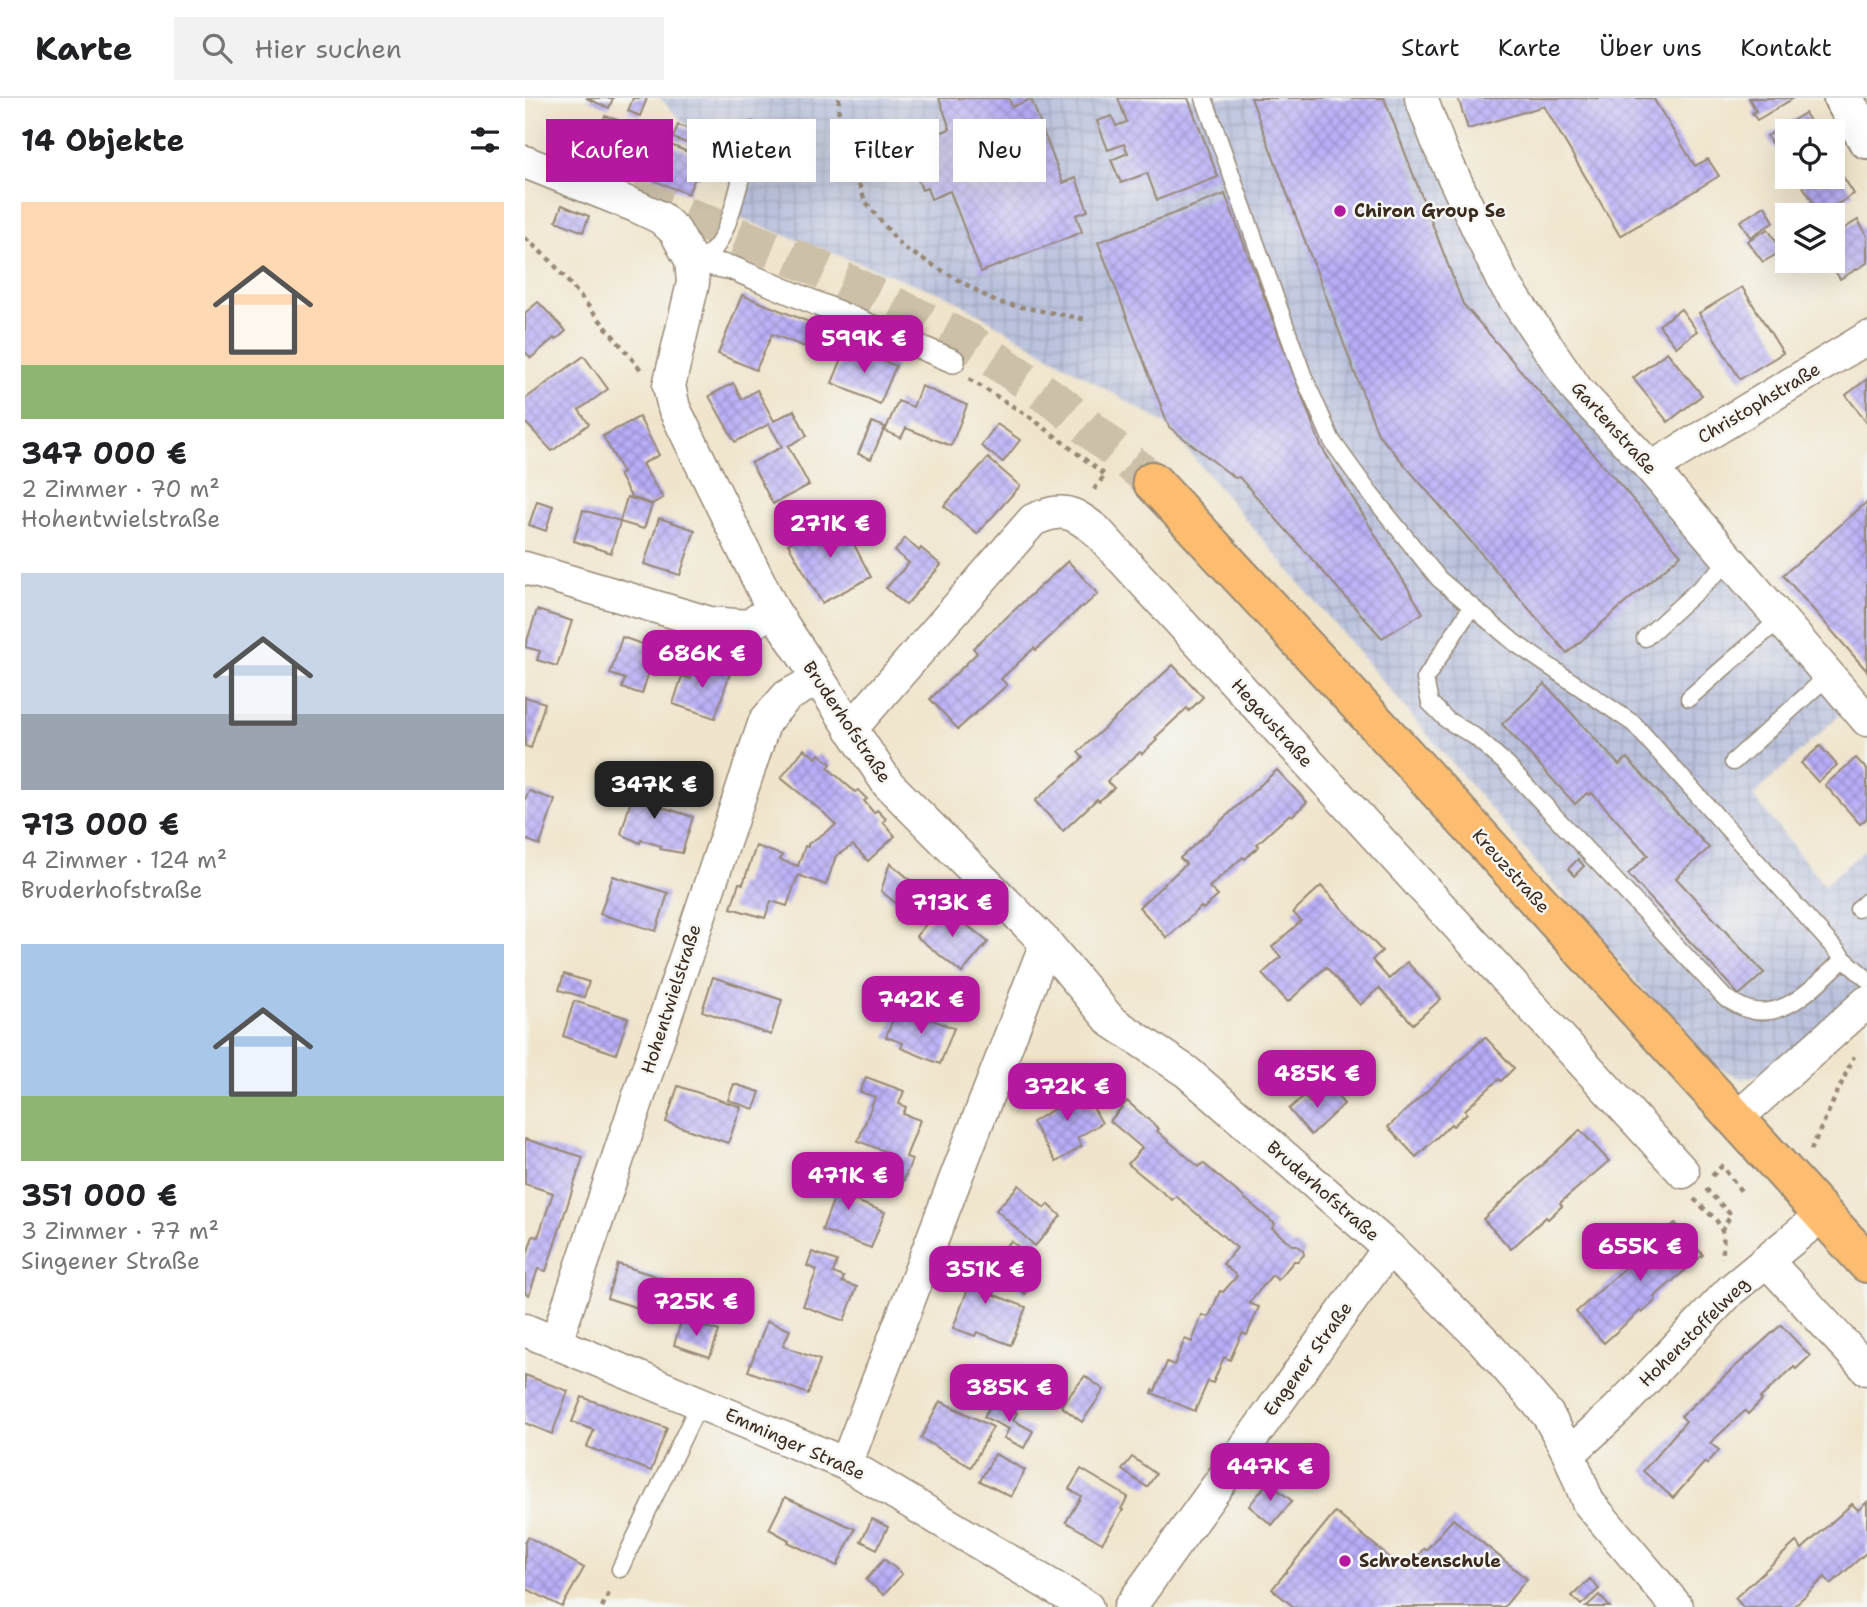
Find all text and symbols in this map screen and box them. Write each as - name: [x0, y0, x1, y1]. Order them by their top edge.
- search box: [174, 17, 664, 80]
- text: Karte: [35, 26, 132, 71]
- icon: search: [198, 29, 236, 67]
- text: Hier suchen: [254, 31, 402, 66]
- text: Start: [1401, 32, 1460, 64]
- text: Karte: [1498, 32, 1561, 64]
- text: Über uns: [1599, 32, 1702, 64]
- text: Kontakt: [1740, 32, 1832, 64]
- chip: Kaufen: [546, 119, 673, 182]
- chip: Mieten: [687, 119, 816, 182]
- chip: Filter: [830, 119, 939, 182]
- chip: Neu: [953, 119, 1046, 182]
- map controls: [1775, 119, 1845, 273]
- button: locate: [1775, 119, 1845, 189]
- text: 14 Objekte: [21, 120, 184, 161]
- icon: filters: [466, 121, 504, 159]
- place label: Chiron Group Se: [1354, 199, 1506, 223]
- marker: Chiron Group Se: [1332, 203, 1348, 219]
- button: layers: [1775, 203, 1845, 273]
- icon: home: [200, 247, 326, 373]
- pin: 599K €: [807, 316, 921, 375]
- text: 599K €: [821, 323, 907, 353]
- street label: Christophstraße: [1693, 357, 1825, 449]
- street label: Gartenstraße: [1566, 376, 1662, 480]
- text: 347 000 €: [21, 433, 187, 474]
- text: 2 Zimmer · 70 m²: [21, 474, 220, 504]
- pin: 271K €: [773, 500, 887, 560]
- text: Hohentwielstraße: [21, 504, 220, 534]
- text: 271K €: [790, 508, 870, 538]
- icon: home: [200, 618, 326, 744]
- pin: 686K €: [645, 630, 759, 690]
- text: 686K €: [658, 638, 746, 668]
- street label: Bruderhofstraße: [797, 656, 897, 788]
- street label: Hegaustraße: [1226, 673, 1318, 773]
- pin: 347K €: [597, 762, 711, 821]
- text: 347K €: [611, 769, 697, 799]
- text: 713 000 €: [21, 804, 179, 845]
- street label: Kreuzstraße: [1467, 824, 1555, 918]
- text: 4 Zimmer · 124 m²: [21, 845, 227, 875]
- text: Bruderhofstraße: [21, 875, 203, 905]
- pin: 713K €: [895, 880, 1009, 939]
- text: 713K €: [912, 887, 992, 917]
- street label: Hohentwielstraße: [635, 921, 707, 1077]
- pin: 742K €: [864, 976, 978, 1036]
- text: 742K €: [878, 984, 964, 1014]
- icon: home: [200, 989, 326, 1115]
- pin: 485K €: [1260, 1051, 1374, 1110]
- text: 485K €: [1274, 1058, 1360, 1088]
- pin: 372K €: [1010, 1063, 1124, 1123]
- text: 372K €: [1024, 1071, 1110, 1101]
- street label: Bruderhofstraße: [1261, 1135, 1385, 1247]
- pin: 471K €: [791, 1152, 905, 1212]
- text: 471K €: [808, 1160, 888, 1190]
- text: 351 000 €: [21, 1175, 178, 1216]
- text: 3 Zimmer · 77 m²: [21, 1216, 219, 1246]
- pin: 655K €: [1583, 1224, 1697, 1283]
- text: 655K €: [1598, 1231, 1682, 1261]
- text: Singener Straße: [21, 1246, 200, 1276]
- pin: 351K €: [928, 1246, 1042, 1306]
- text: 351K €: [945, 1254, 1025, 1284]
- street label: Hohenstoffelweg: [1634, 1272, 1754, 1392]
- pin: 725K €: [639, 1278, 753, 1338]
- text: 725K €: [654, 1286, 738, 1316]
- street label: Engener Straße: [1258, 1297, 1358, 1421]
- pin: 385K €: [952, 1364, 1066, 1424]
- text: 385K €: [966, 1372, 1052, 1402]
- street label: Emminger Straße: [721, 1402, 869, 1486]
- pin: 447K €: [1213, 1444, 1327, 1503]
- text: 447K €: [1227, 1451, 1313, 1481]
- place label: Schrotenschule: [1359, 1549, 1501, 1573]
- marker: Schrotenschule: [1337, 1553, 1353, 1569]

